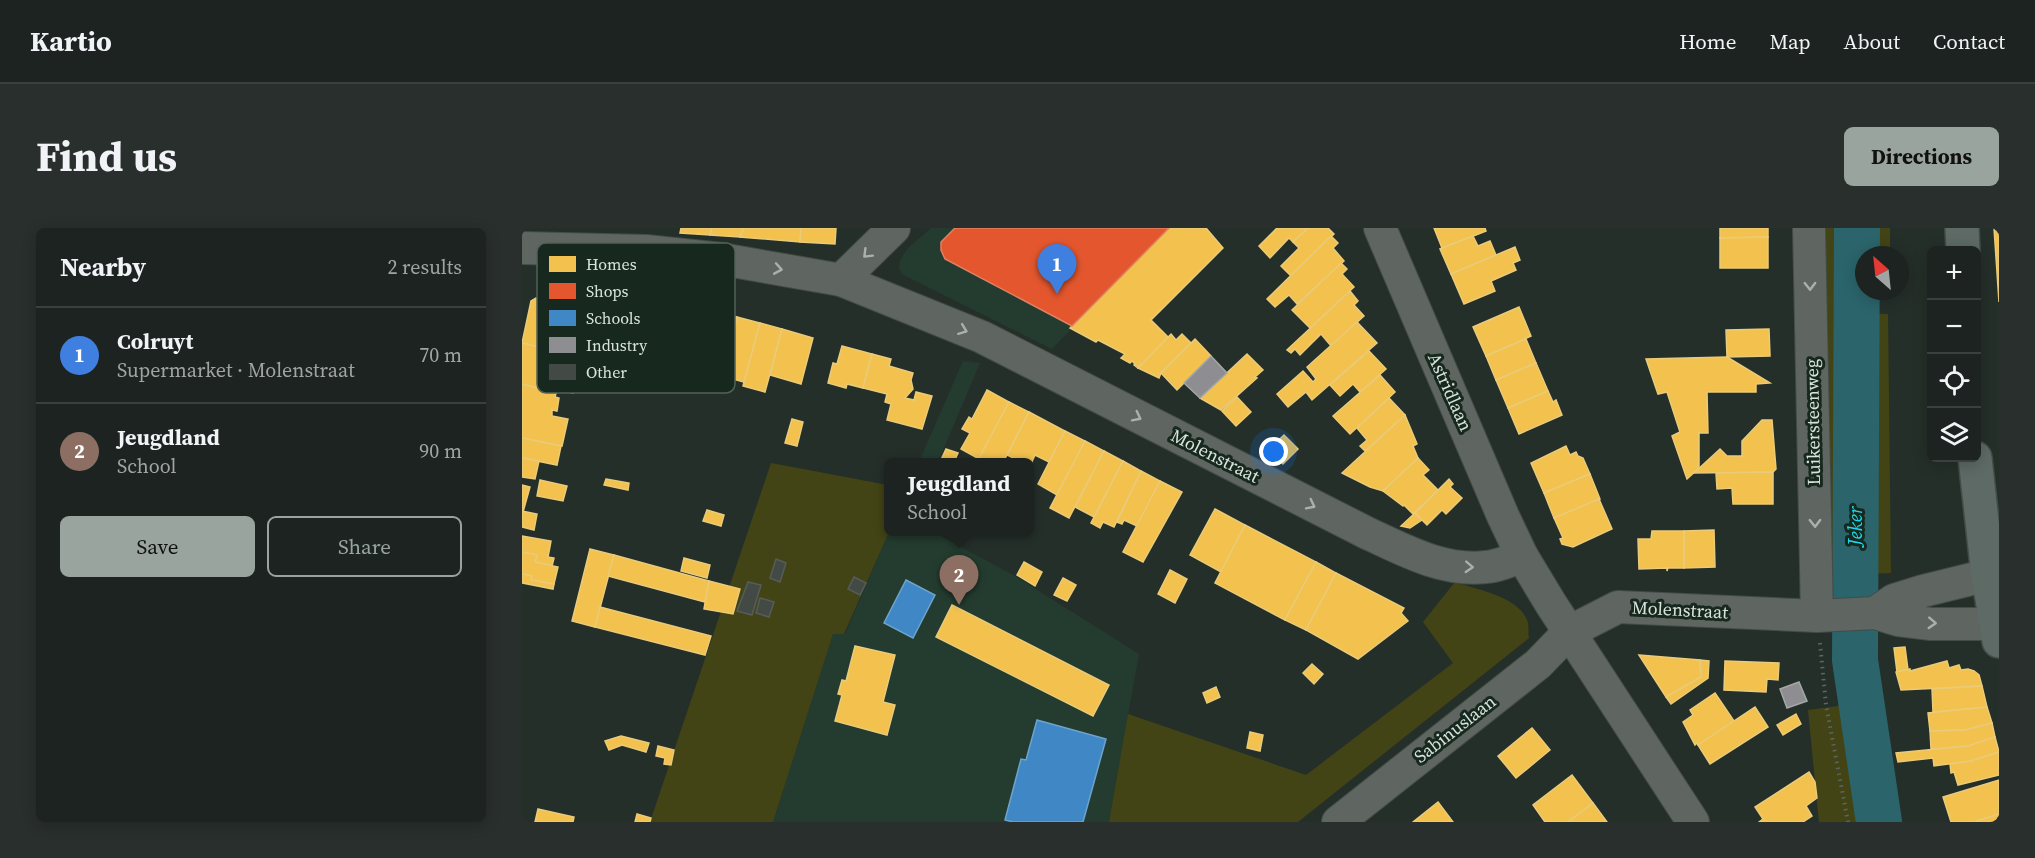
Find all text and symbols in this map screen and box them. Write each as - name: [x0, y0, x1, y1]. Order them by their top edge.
- text: Kartio: [30, 22, 112, 60]
- text: Home: [1679, 27, 1737, 56]
- text: Map: [1770, 27, 1811, 56]
- text: About: [1844, 27, 1900, 56]
- text: Contact: [1933, 27, 2005, 56]
- text: Find us: [36, 127, 177, 185]
- button: Directions: [1844, 127, 1999, 186]
- legend: [537, 243, 735, 393]
- pin: 1: [1038, 244, 1076, 294]
- north arrow: [1855, 246, 1909, 300]
- map controls: [1927, 246, 1981, 462]
- button: +: [1927, 246, 1981, 300]
- one-way arrow: [864, 247, 875, 258]
- text: Nearby: [60, 249, 146, 285]
- text: 2 results: [387, 253, 462, 281]
- text: Homes: [586, 253, 637, 275]
- one-way arrow: [773, 262, 783, 275]
- text: Shops: [586, 280, 629, 302]
- one-way arrow: [1804, 282, 1817, 291]
- button: −: [1927, 300, 1981, 354]
- text: Schools: [586, 307, 641, 329]
- one-way arrow: [957, 322, 967, 335]
- text: Colruyt: [117, 326, 193, 356]
- text: Industry: [586, 334, 648, 356]
- text: 1: [74, 341, 85, 369]
- text: 70 m: [419, 341, 462, 369]
- street label: Astridlaan: [1422, 349, 1479, 435]
- button: locate: [1927, 354, 1981, 408]
- text: Supermarket · Molenstraat: [117, 356, 355, 384]
- street label: Luikersteenweg: [1799, 359, 1826, 485]
- text: Other: [586, 361, 627, 383]
- button: layers: [1927, 408, 1981, 462]
- one-way arrow: [1130, 410, 1141, 421]
- text: Jeugdland: [117, 422, 220, 452]
- street label: Molenstraat: [1167, 423, 1264, 489]
- text: 2: [74, 437, 85, 465]
- text: 90 m: [419, 437, 462, 465]
- your location: [1259, 437, 1288, 466]
- text: School: [117, 452, 177, 480]
- popup: [884, 458, 1034, 536]
- text: Jeugdland: [908, 468, 1010, 498]
- text: School: [908, 498, 967, 526]
- one-way arrow: [1305, 498, 1315, 509]
- water label: Jeker: [1841, 505, 1869, 549]
- button: Save: [60, 516, 255, 577]
- button: Share: [267, 516, 462, 577]
- one-way arrow: [1809, 519, 1821, 528]
- pin: 2: [940, 556, 978, 605]
- one-way arrow: [1464, 560, 1473, 573]
- street label: Molenstraat: [1631, 594, 1729, 625]
- one-way arrow: [1928, 617, 1937, 630]
- street label: Sabinuslaan: [1409, 689, 1501, 768]

